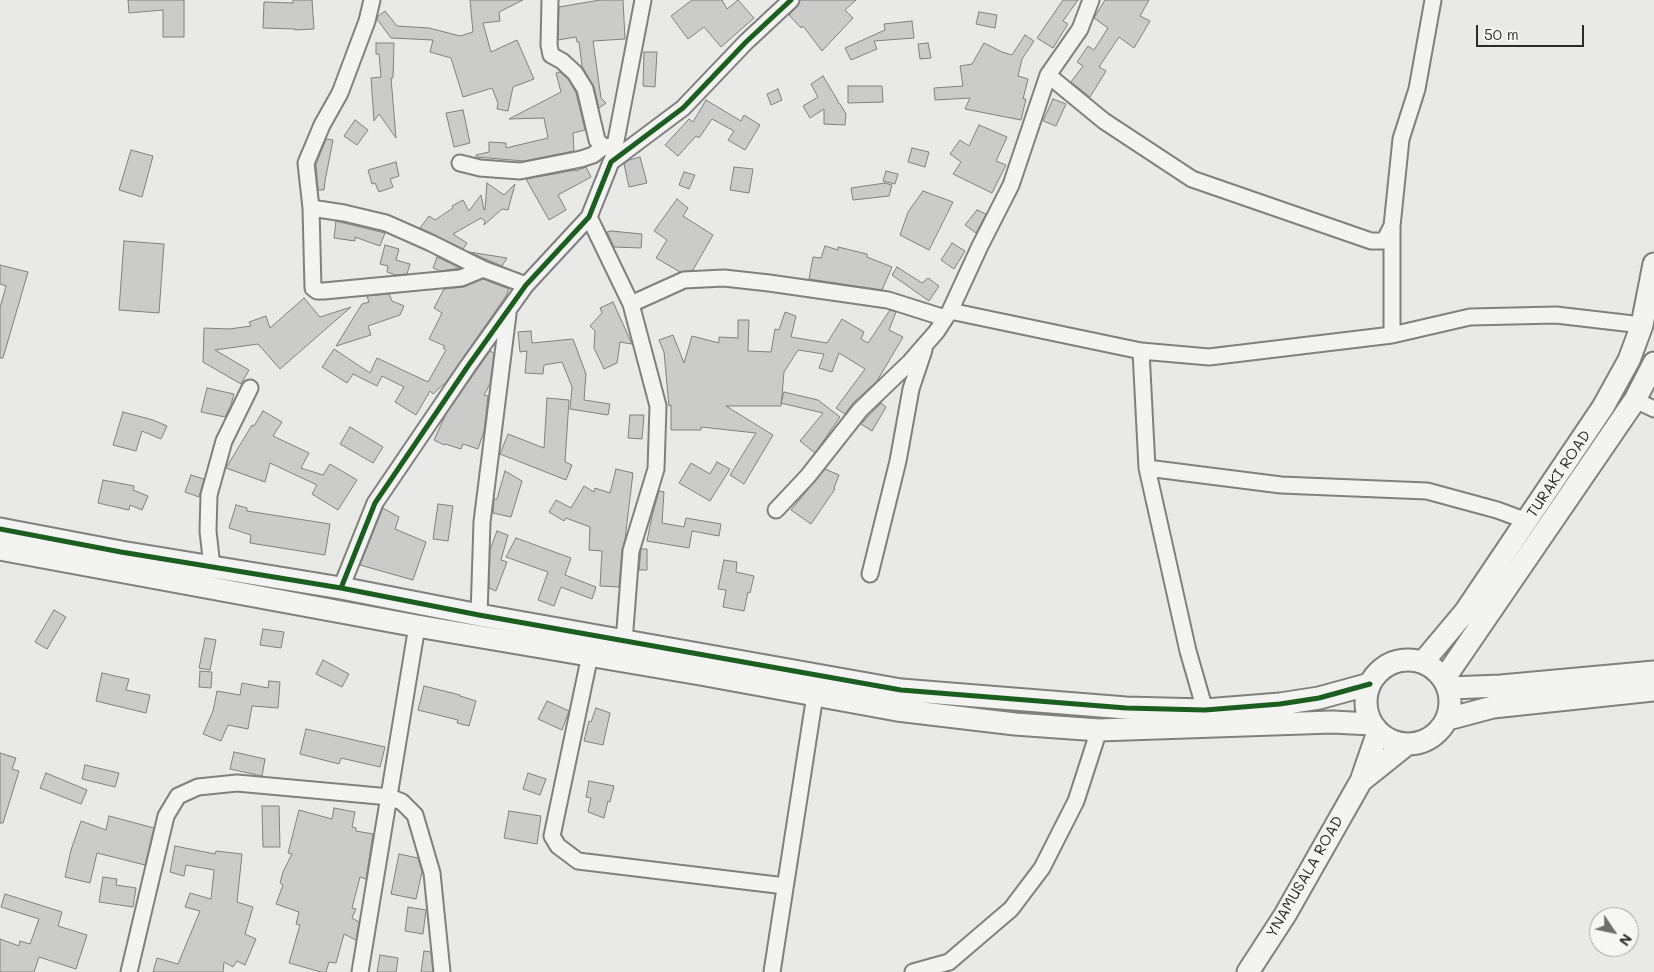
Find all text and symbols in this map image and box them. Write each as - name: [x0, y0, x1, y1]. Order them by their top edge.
- scale bar: [1479, 15, 1586, 47]
- text: 50 m: [1484, 24, 1519, 44]
- street label: TURAKI ROAD: [1523, 427, 1595, 521]
- street label: YNAMUSALA ROAD: [1263, 813, 1347, 941]
- north arrow: [1589, 907, 1639, 957]
- text: N: [1615, 930, 1637, 950]

